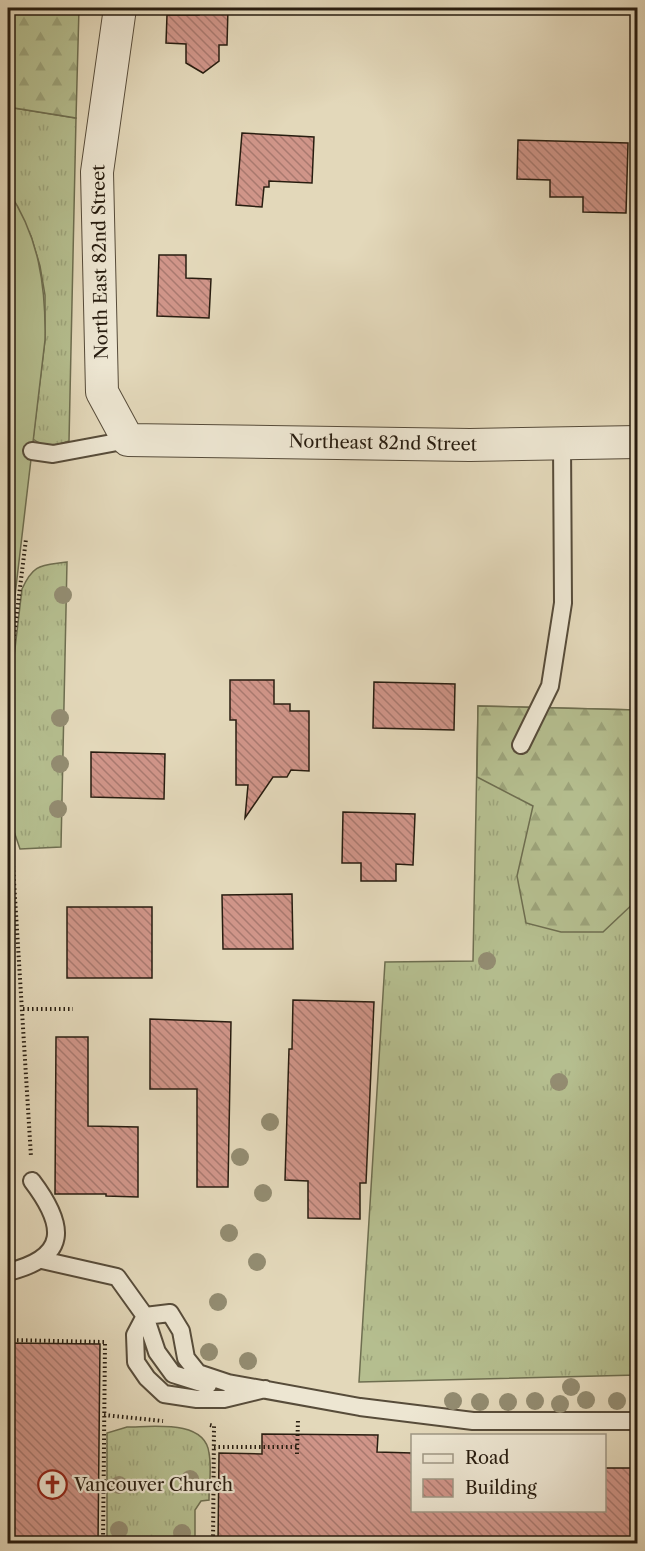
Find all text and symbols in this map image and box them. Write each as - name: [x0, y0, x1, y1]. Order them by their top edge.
- street label: North East 82nd Street: [87, 164, 113, 360]
- street label: Northeast 82nd Street: [289, 430, 478, 456]
- legend: [411, 1434, 606, 1512]
- text: Road: [465, 1447, 510, 1469]
- church icon: Vancouver Church: [37, 1469, 69, 1501]
- place label: Vancouver Church: [73, 1474, 233, 1496]
- text: Building: [465, 1477, 537, 1499]

